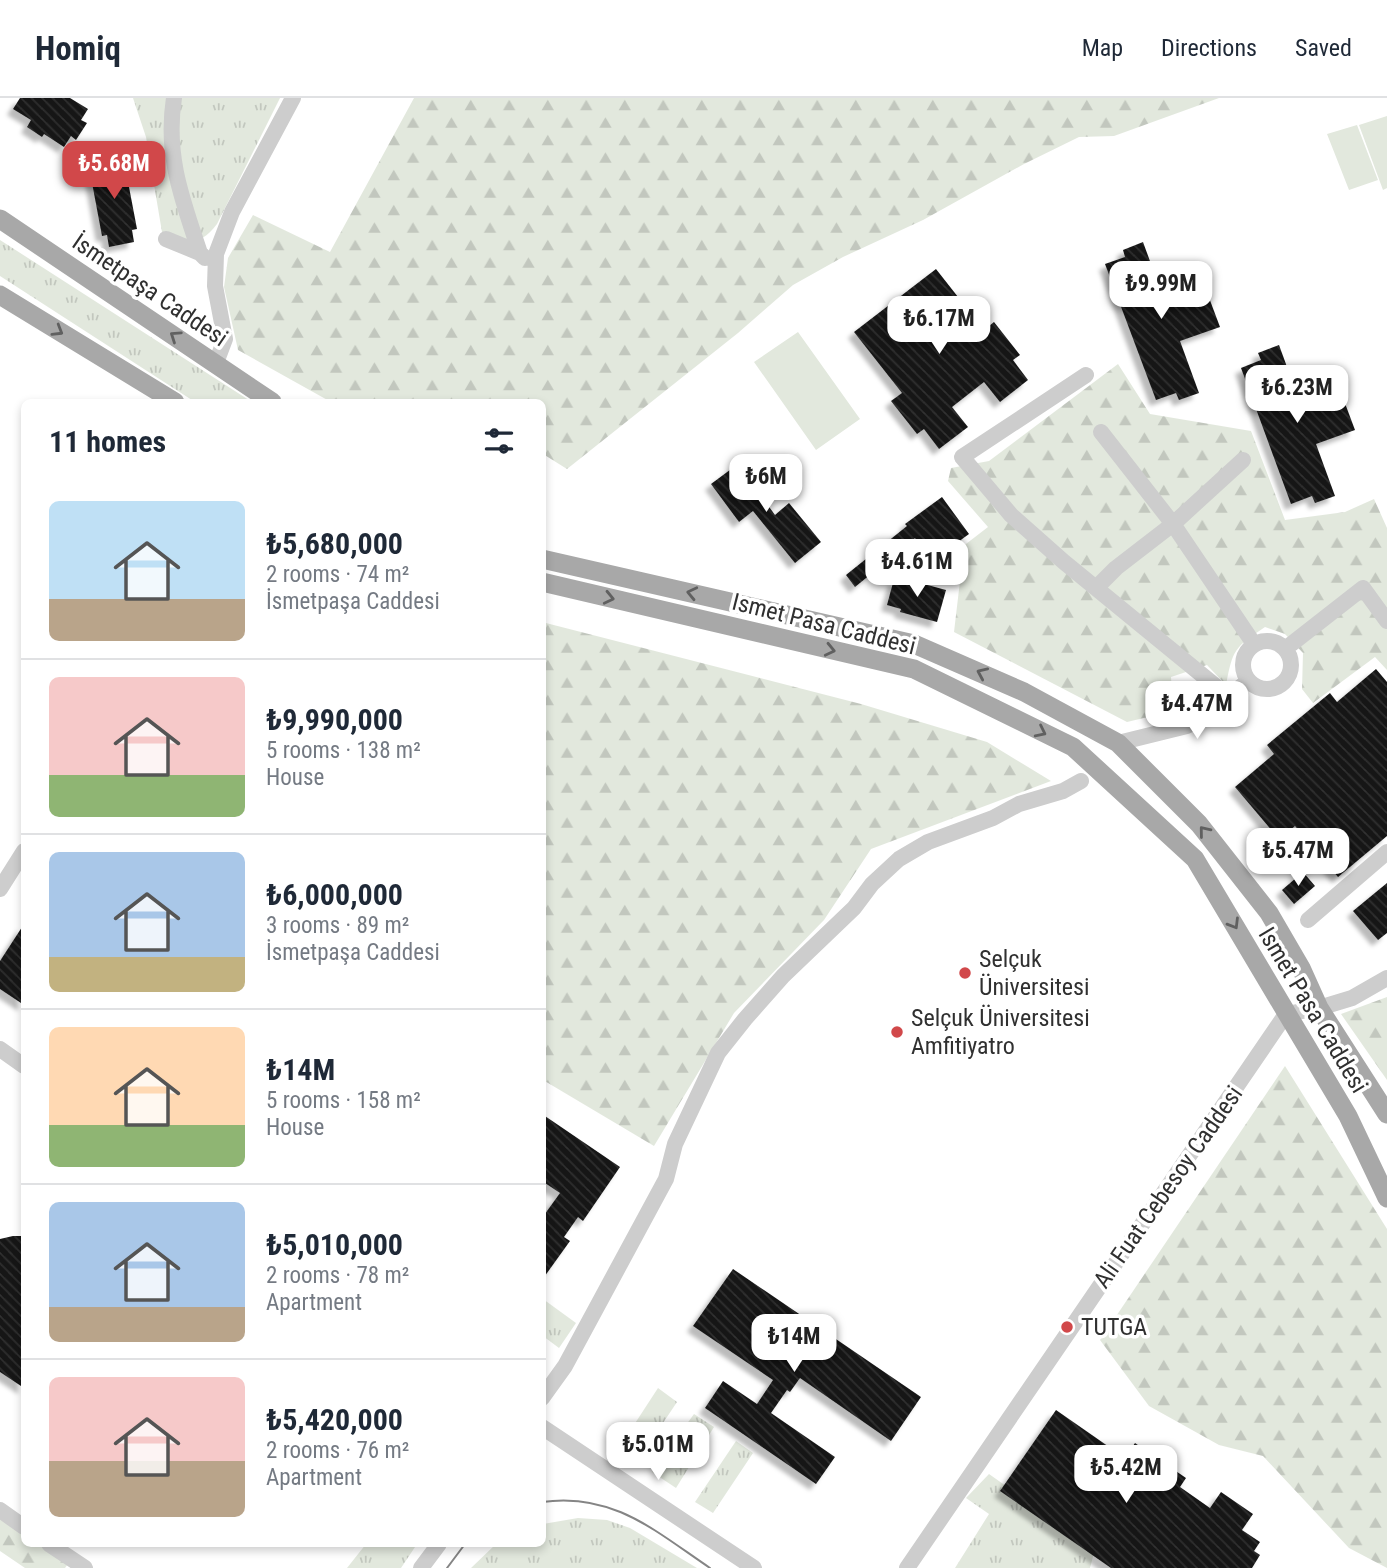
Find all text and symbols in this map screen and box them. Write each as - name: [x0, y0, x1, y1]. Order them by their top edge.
- text: Homiq: [35, 29, 121, 68]
- text: Map: [1082, 34, 1123, 62]
- text: Directions: [1161, 34, 1257, 62]
- text: Saved: [1295, 34, 1352, 62]
- pin: ₺5.68M: [57, 141, 171, 201]
- text: ₺5.68M: [78, 150, 150, 177]
- street label: İsmetpaşa Caddesi: [67, 228, 233, 352]
- pin: ₺9.99M: [1104, 262, 1218, 321]
- text: ₺9.99M: [1125, 270, 1197, 297]
- pin: ₺6.17M: [882, 296, 996, 356]
- text: ₺6.17M: [903, 305, 975, 332]
- one-way arrow: [50, 322, 63, 335]
- one-way arrow: [170, 331, 183, 344]
- pin: ₺6.23M: [1240, 366, 1354, 425]
- text: ₺6.23M: [1261, 374, 1333, 401]
- icon: filters: [480, 422, 518, 460]
- text: 11 homes: [49, 424, 166, 459]
- pin: ₺6M: [732, 454, 800, 514]
- text: ₺6M: [745, 463, 787, 490]
- text: ₺5,680,000: [266, 526, 403, 561]
- icon: home: [105, 529, 189, 613]
- pin: ₺4.61M: [860, 540, 974, 599]
- text: ₺4.61M: [881, 548, 953, 575]
- text: 2 rooms · 74 m²: [266, 561, 409, 588]
- one-way arrow: [687, 586, 699, 601]
- text: İsmetpaşa Caddesi: [266, 588, 440, 615]
- street label: Ismet Pasa Caddesi: [729, 588, 919, 660]
- one-way arrow: [603, 589, 615, 604]
- one-way arrow: [824, 641, 836, 656]
- one-way arrow: [976, 667, 989, 681]
- pin: ₺4.47M: [1140, 682, 1254, 741]
- text: ₺4.47M: [1161, 690, 1233, 717]
- text: ₺9,990,000: [266, 702, 403, 737]
- icon: home: [105, 705, 189, 789]
- one-way arrow: [1034, 723, 1046, 737]
- text: 5 rooms · 138 m²: [266, 737, 421, 764]
- text: House: [266, 764, 324, 791]
- one-way arrow: [1200, 826, 1212, 839]
- pin: ₺5.47M: [1241, 828, 1355, 888]
- text: ₺5.47M: [1262, 837, 1334, 864]
- text: ₺6,000,000: [266, 877, 403, 912]
- icon: home: [105, 880, 189, 964]
- text: 3 rooms · 89 m²: [266, 912, 409, 939]
- one-way arrow: [1225, 917, 1238, 930]
- street label: Ismet Pasa Caddesi: [1253, 922, 1373, 1098]
- text: İsmetpaşa Caddesi: [266, 939, 440, 966]
- place label: Selçuk Üniversitesi: [979, 945, 1090, 1001]
- marker: Selçuk Üniversitesi: [957, 965, 973, 981]
- place label: Selçuk Üniversitesi Amfitiyatro: [911, 1004, 1090, 1060]
- marker: Selçuk Üniversitesi Amfitiyatro: [889, 1024, 905, 1040]
- text: ₺14M: [266, 1052, 335, 1087]
- icon: home: [105, 1055, 189, 1139]
- street label: Ali Fuat Cebesoy Caddesi: [1088, 1081, 1248, 1293]
- text: 5 rooms · 158 m²: [266, 1087, 421, 1114]
- text: House: [266, 1114, 324, 1141]
- text: ₺5,010,000: [266, 1227, 403, 1262]
- icon: home: [105, 1230, 189, 1314]
- text: 2 rooms · 78 m²: [266, 1262, 409, 1289]
- text: Apartment: [266, 1289, 362, 1316]
- place label: TUTGA: [1081, 1313, 1147, 1341]
- pin: ₺14M: [753, 1314, 835, 1374]
- marker: TUTGA: [1059, 1319, 1075, 1335]
- text: ₺14M: [767, 1323, 821, 1350]
- text: ₺5,420,000: [266, 1402, 403, 1437]
- icon: home: [105, 1405, 189, 1489]
- pin: ₺5.01M: [601, 1422, 715, 1482]
- text: ₺5.01M: [622, 1431, 694, 1458]
- text: 2 rooms · 76 m²: [266, 1437, 409, 1464]
- pin: ₺5.42M: [1069, 1446, 1183, 1505]
- text: ₺5.42M: [1090, 1454, 1162, 1481]
- text: Apartment: [266, 1464, 362, 1491]

